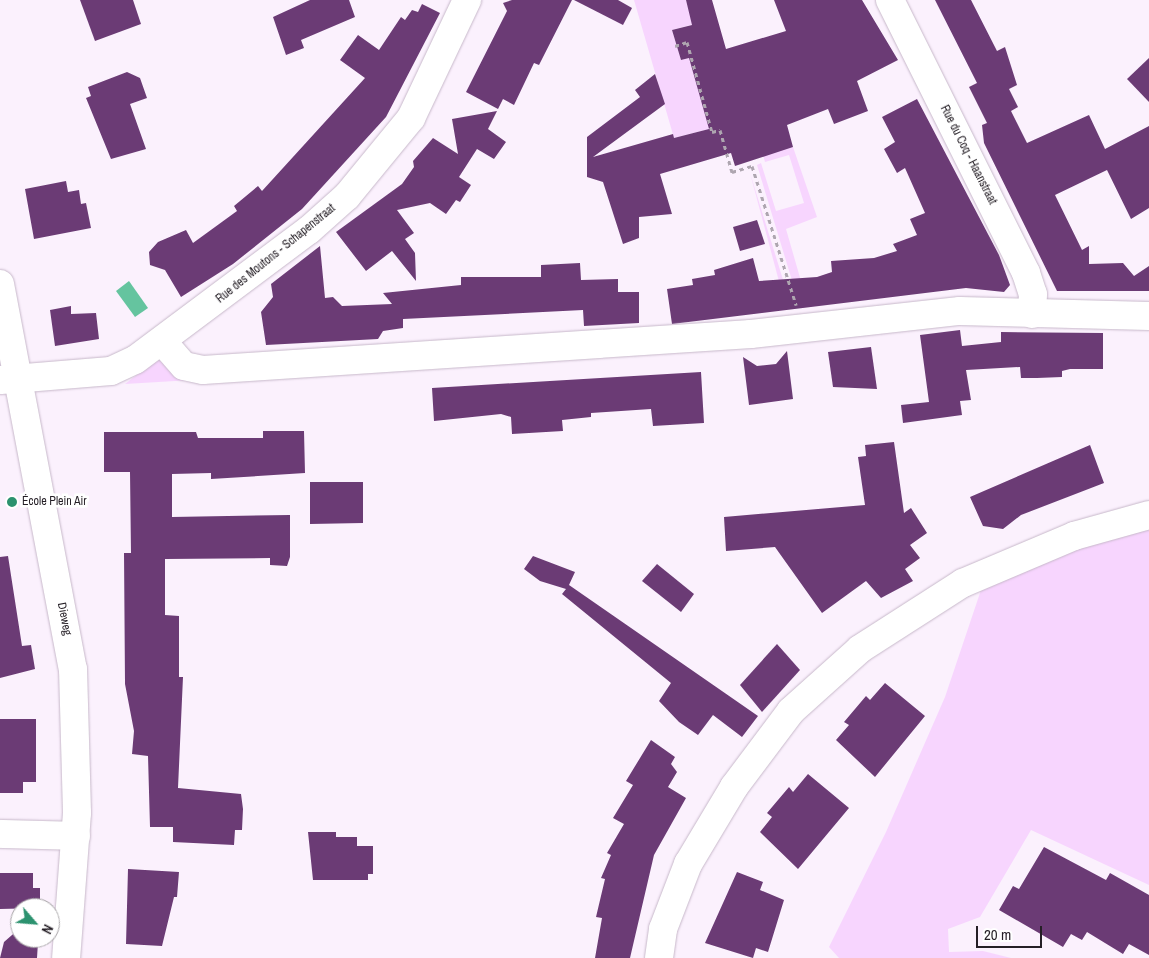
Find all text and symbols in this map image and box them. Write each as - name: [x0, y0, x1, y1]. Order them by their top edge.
- street label: Rue du Coq - Haanstraat: [937, 103, 999, 207]
- street label: Rue des Moutons - Schapenstraat: [213, 201, 339, 307]
- place label: École Plein Air: [22, 495, 87, 509]
- marker: École Plein Air: [6, 496, 18, 508]
- street label: Dieweg: [54, 601, 74, 637]
- north arrow: [10, 898, 60, 948]
- scale bar: [979, 916, 1045, 948]
- text: N: [38, 922, 57, 937]
- text: 20 m: [984, 924, 1011, 945]

